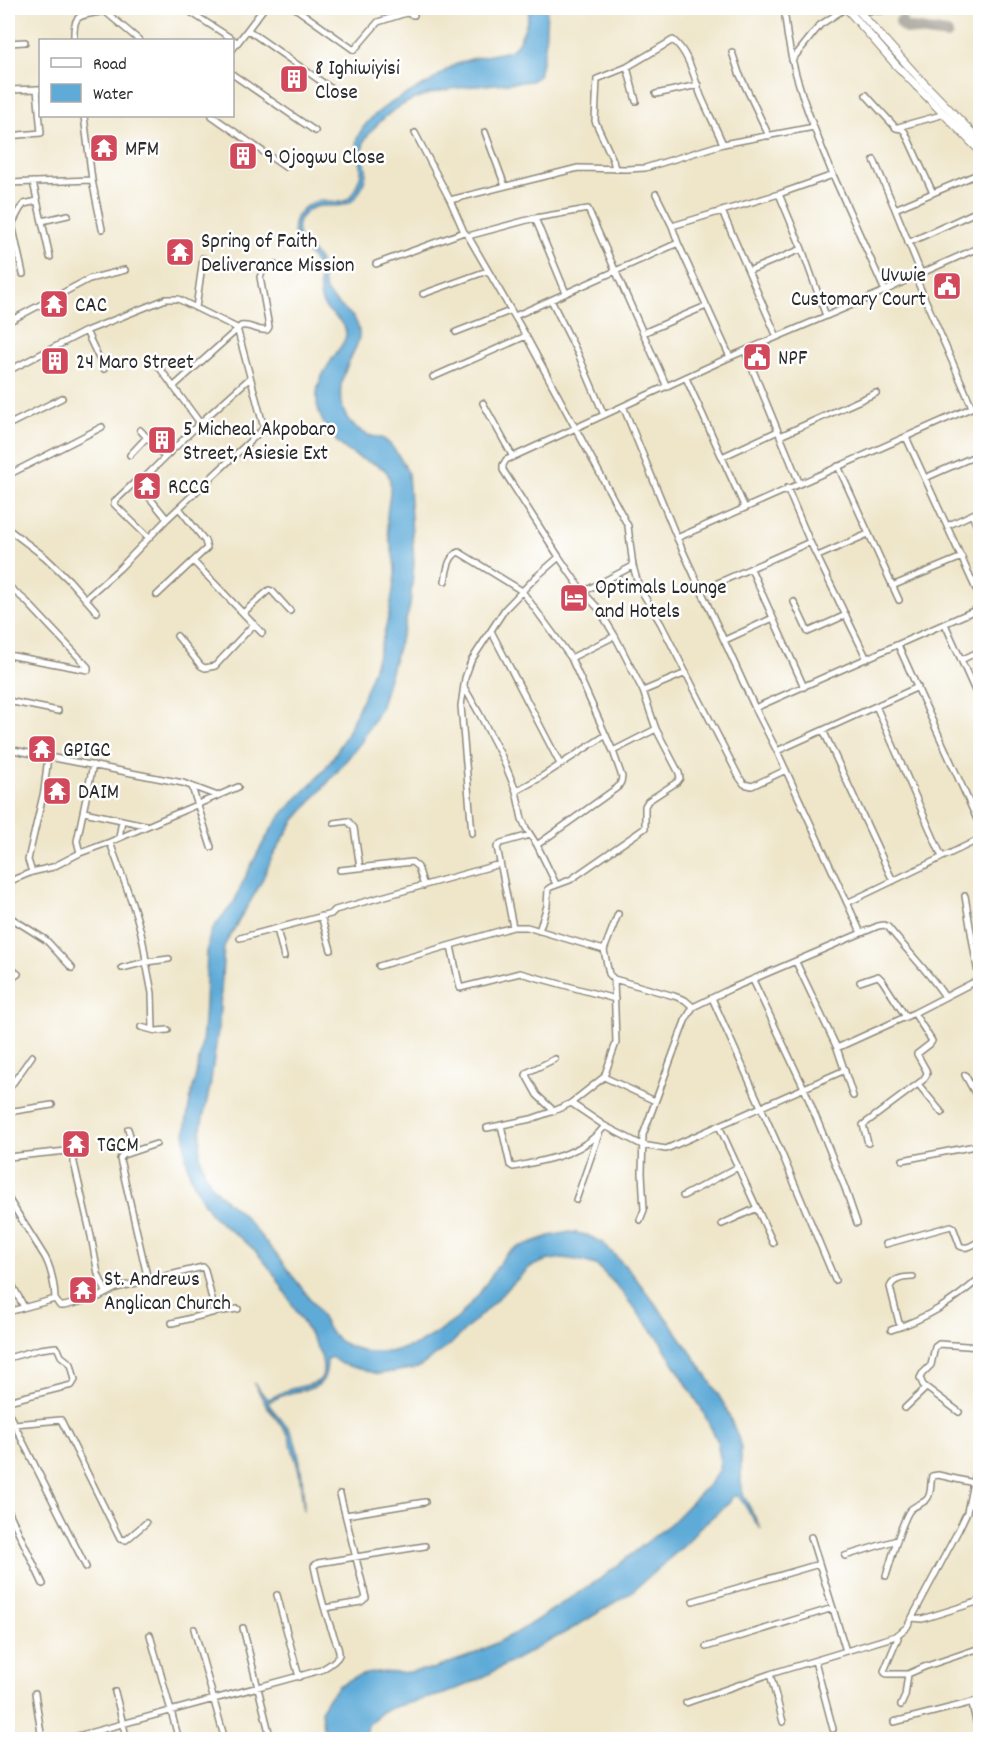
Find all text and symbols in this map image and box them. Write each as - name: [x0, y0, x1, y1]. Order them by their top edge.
- legend: [39, 39, 234, 117]
- text: Road: [93, 53, 127, 78]
- place label: 8 Ighiwiyisi Close: [315, 55, 400, 109]
- building icon: 8 Ighiwiyisi Close: [278, 63, 310, 95]
- text: Water: [93, 83, 133, 108]
- temple icon: MFM: [88, 132, 120, 164]
- place label: MFM: [125, 136, 159, 166]
- building icon: 9 Ojogwu Close: [227, 140, 259, 172]
- place label: 9 Ojogwu Close: [264, 144, 385, 174]
- place label: Spring of Faith Deliverance Mission: [201, 228, 354, 282]
- temple icon: Spring of Faith Deliverance Mission: [164, 236, 196, 268]
- place label: Uvwie Customary Court: [791, 262, 926, 316]
- public building icon: Uvwie Customary Court: [931, 270, 963, 302]
- temple icon: CAC: [38, 288, 70, 320]
- place label: CAC: [75, 292, 107, 322]
- public building icon: NPF: [741, 341, 773, 373]
- building icon: 24 Maro Street: [39, 345, 71, 377]
- place label: NPF: [778, 345, 808, 375]
- place label: 24 Maro Street: [76, 349, 194, 379]
- place label: 5 Micheal Akpobaro Street, Asiesie Ext: [183, 416, 336, 470]
- building icon: 5 Micheal Akpobaro Street, Asiesie Ext: [146, 424, 178, 456]
- temple icon: RCCG: [131, 470, 163, 502]
- place label: RCCG: [168, 474, 210, 504]
- place label: Optimals Lounge and Hotels: [595, 574, 726, 628]
- hotel icon: Optimals Lounge and Hotels: [558, 582, 590, 614]
- temple icon: GPIGC: [26, 733, 58, 765]
- place label: GPIGC: [63, 737, 111, 767]
- temple icon: DAIM: [41, 775, 73, 807]
- place label: DAIM: [78, 779, 119, 809]
- temple icon: TGCM: [60, 1128, 92, 1160]
- place label: TGCM: [97, 1132, 139, 1162]
- place label: St. Andrews Anglican Church: [104, 1266, 231, 1320]
- temple icon: St. Andrews Anglican Church: [67, 1274, 99, 1306]

